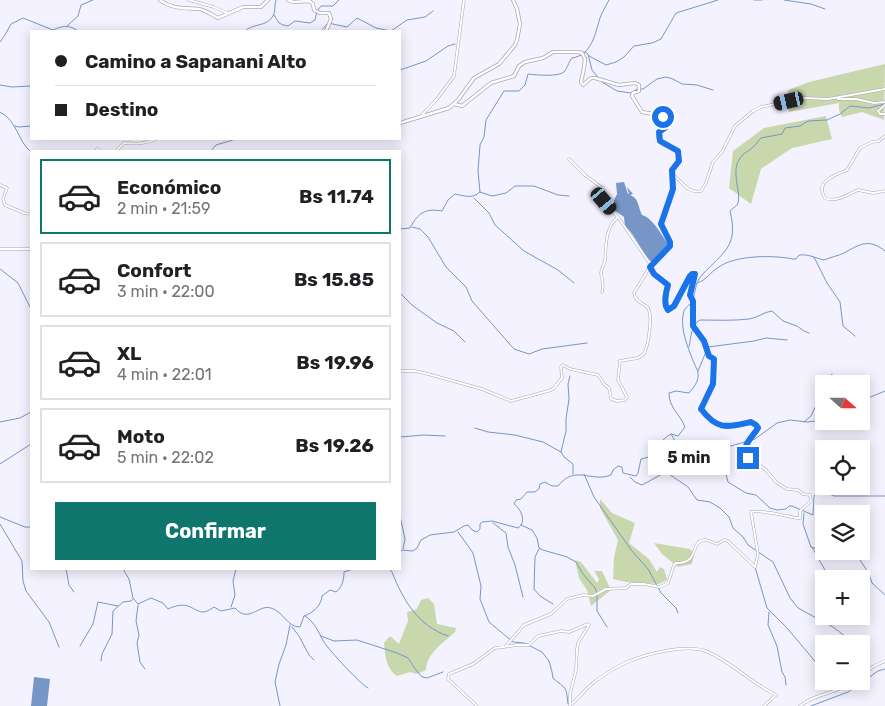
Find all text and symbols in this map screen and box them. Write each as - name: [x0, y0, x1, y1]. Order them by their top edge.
- text: Camino a Sapanani Alto: [85, 50, 307, 73]
- car: [772, 90, 805, 112]
- text: Destino: [85, 98, 158, 121]
- route start: [652, 106, 674, 128]
- icon: car: [57, 174, 102, 219]
- text: Económico: [117, 176, 221, 199]
- text: Bs 11.74: [299, 185, 374, 208]
- car: [588, 185, 619, 217]
- text: 2 min · 21:59: [117, 199, 211, 218]
- icon: car: [57, 257, 102, 302]
- text: Confort: [117, 259, 191, 282]
- text: Bs 15.85: [294, 268, 374, 291]
- text: 3 min · 22:00: [117, 282, 215, 301]
- icon: car: [57, 340, 102, 385]
- text: XL: [117, 342, 141, 365]
- text: Bs 19.96: [296, 351, 374, 374]
- text: 4 min · 22:01: [117, 365, 212, 384]
- north arrow: [815, 375, 870, 430]
- map controls: [815, 375, 870, 690]
- icon: car: [57, 423, 102, 468]
- text: Moto: [117, 425, 165, 448]
- text: Bs 19.26: [295, 434, 374, 457]
- callout: 5 min: [648, 440, 730, 476]
- button: locate: [815, 440, 870, 495]
- route end: [737, 447, 759, 469]
- text: 5 min · 22:02: [117, 448, 214, 467]
- text: 5 min: [667, 448, 711, 467]
- button: Confirmar: [55, 502, 376, 560]
- button: layers: [815, 505, 870, 560]
- button: +: [815, 570, 870, 625]
- button: −: [815, 635, 870, 690]

